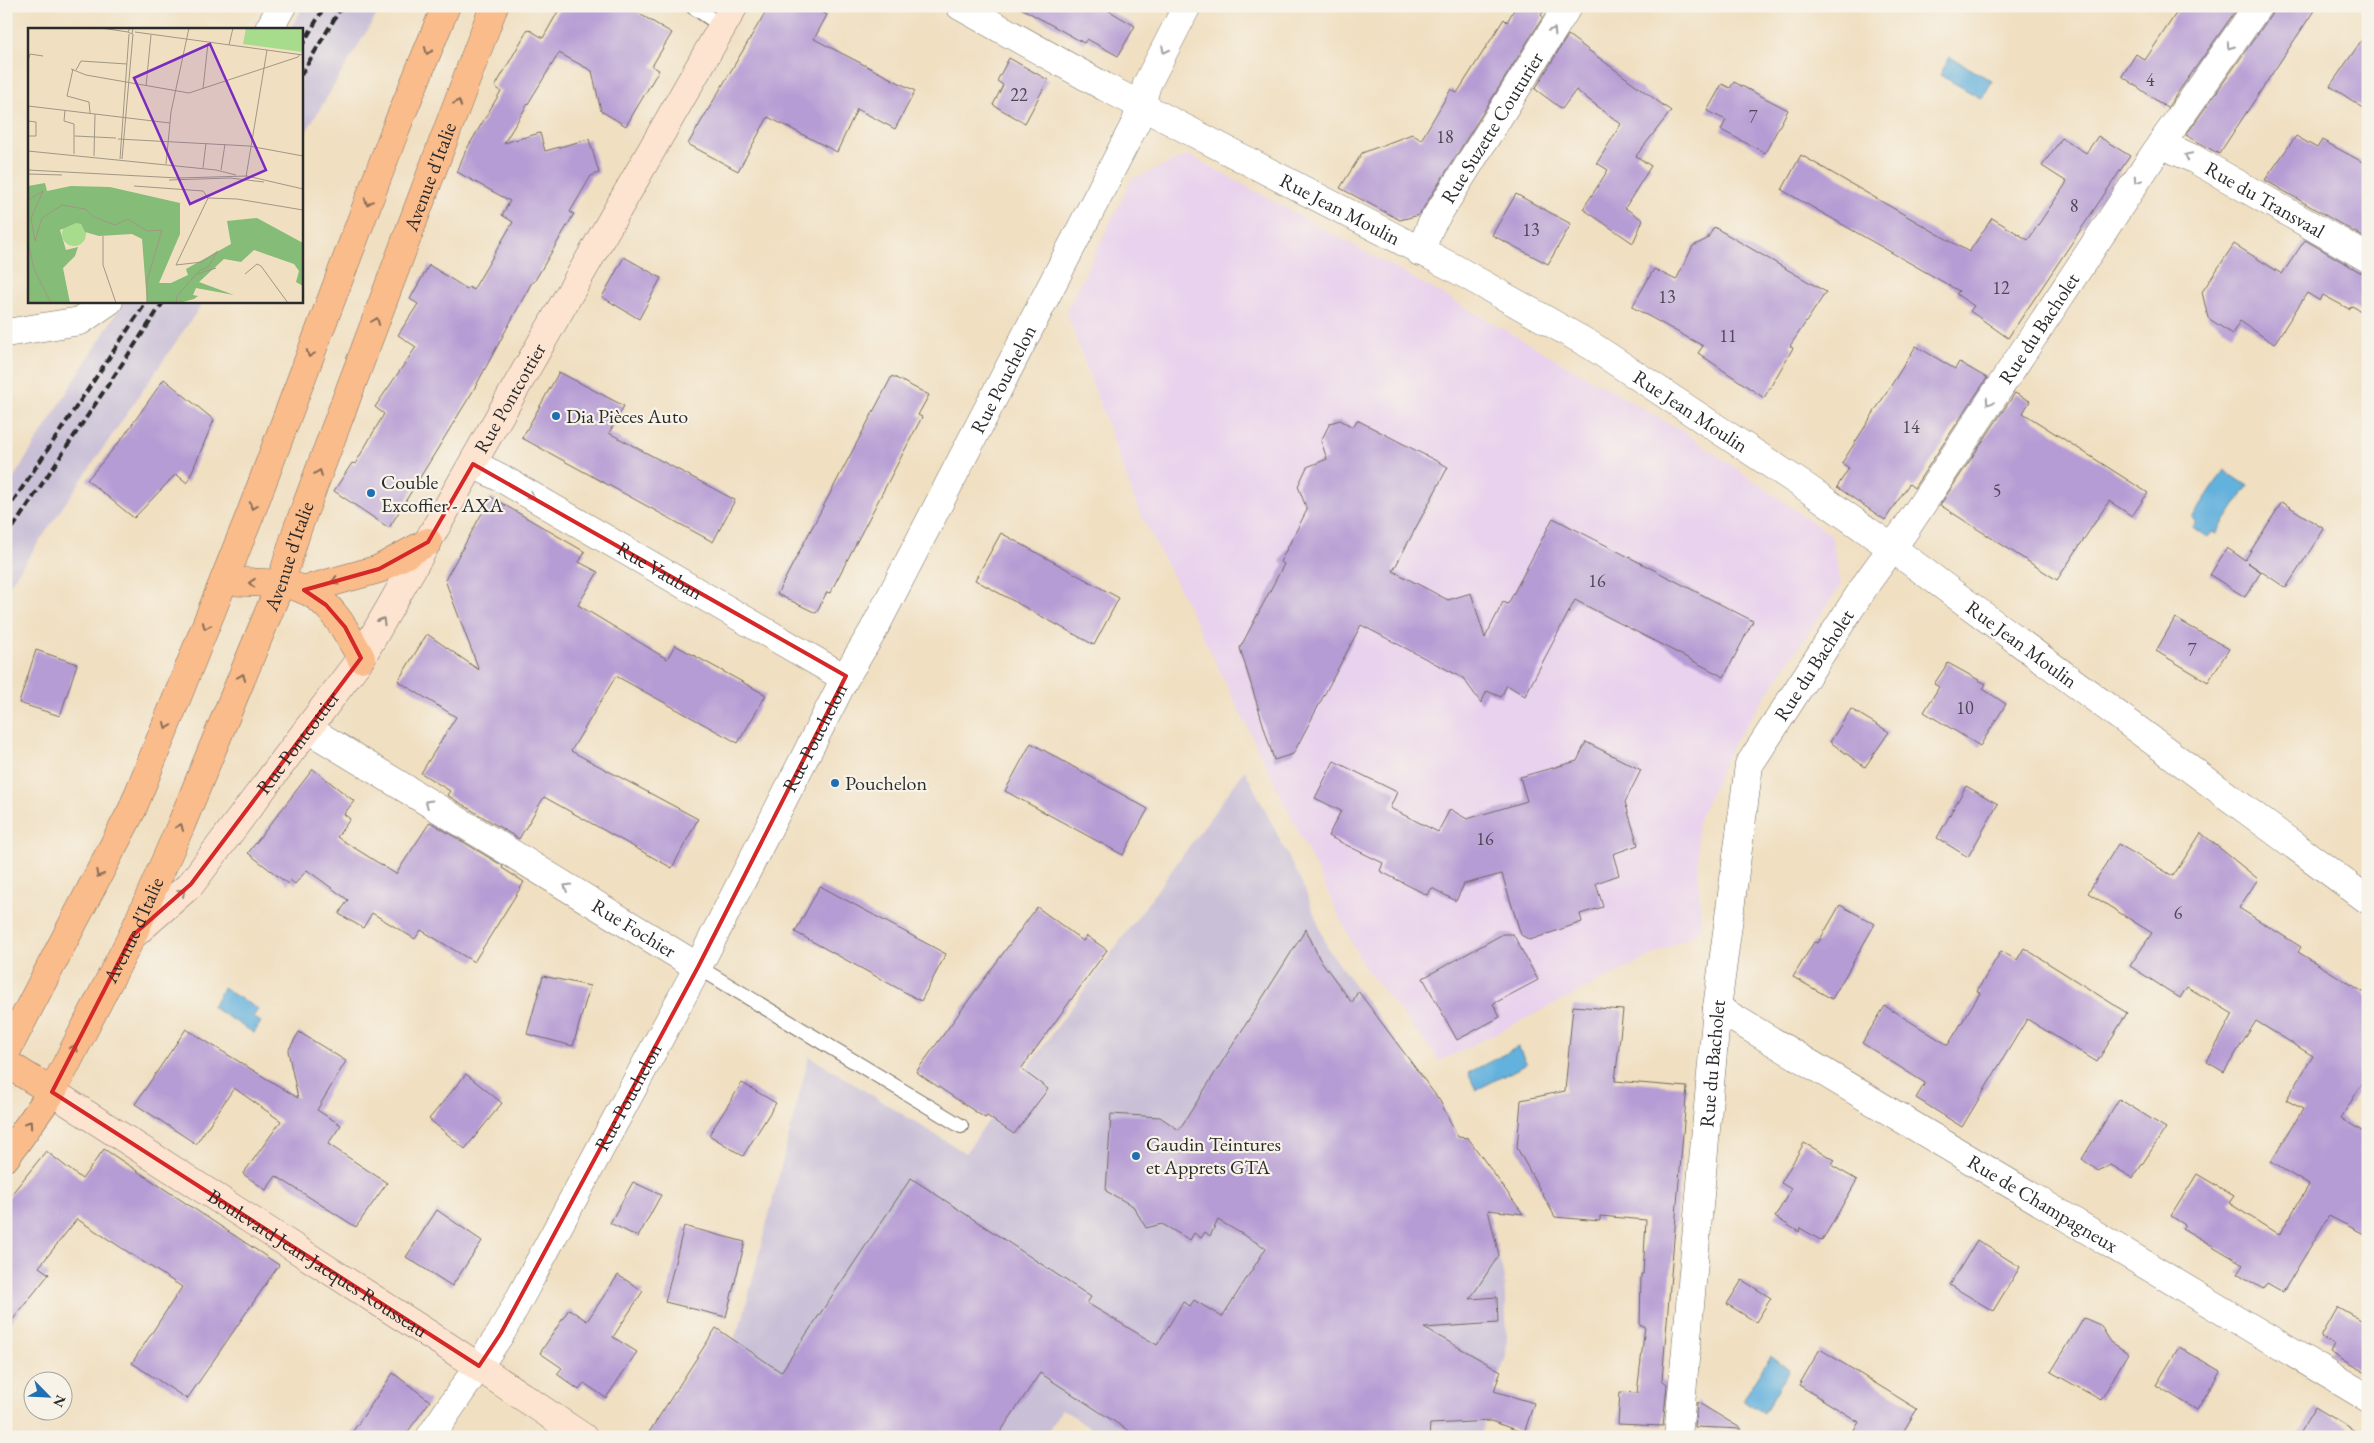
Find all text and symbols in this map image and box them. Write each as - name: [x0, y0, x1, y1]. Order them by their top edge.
- one-way arrow: [1547, 27, 1557, 36]
- inset map: [28, 28, 302, 302]
- one-way arrow: [2227, 40, 2236, 50]
- one-way arrow: [1161, 44, 1171, 53]
- one-way arrow: [423, 46, 434, 55]
- street label: Rue Suzette Couturier: [1435, 47, 1549, 208]
- house number: 4: [2146, 68, 2155, 91]
- house number: 22: [1010, 83, 1028, 106]
- one-way arrow: [452, 99, 462, 108]
- house number: 7: [1749, 105, 1758, 128]
- street label: Avenue d'Italie: [397, 118, 462, 236]
- house number: 18: [1436, 125, 1454, 148]
- one-way arrow: [2184, 152, 2193, 163]
- street label: Rue du Transvaal: [2201, 155, 2330, 244]
- street label: Rue Jean Moulin: [1276, 167, 1405, 251]
- one-way arrow: [2134, 174, 2144, 183]
- house number: 8: [2070, 194, 2078, 217]
- one-way arrow: [364, 198, 374, 206]
- house number: 13: [1522, 218, 1540, 241]
- street label: Rue du Bacholet: [1993, 267, 2085, 389]
- house number: 12: [1992, 276, 2010, 299]
- house number: 13: [1658, 285, 1676, 308]
- one-way arrow: [370, 317, 380, 326]
- street label: Rue Pouchelon: [964, 320, 1042, 438]
- house number: 11: [1719, 324, 1737, 347]
- street label: Rue Pontcottier: [468, 338, 552, 458]
- one-way arrow: [306, 350, 316, 358]
- street label: Rue Jean Moulin: [1628, 364, 1753, 459]
- one-way arrow: [1986, 397, 1995, 406]
- place label: Dia Pièces Auto: [566, 403, 688, 429]
- marker: Dia Pièces Auto: [550, 410, 562, 422]
- house number: 14: [1902, 415, 1920, 438]
- one-way arrow: [313, 469, 323, 478]
- place label: Couble Excoffier - AXA: [381, 469, 503, 518]
- house number: 5: [1993, 479, 2001, 502]
- marker: Couble Excoffier - AXA: [365, 487, 377, 499]
- one-way arrow: [526, 489, 535, 499]
- street label: Avenue d'Italie: [257, 498, 320, 616]
- one-way arrow: [249, 502, 259, 510]
- street label: Rue Vauban: [612, 535, 708, 606]
- house number: 16: [1588, 569, 1606, 592]
- one-way arrow: [332, 576, 340, 586]
- one-way arrow: [247, 578, 255, 589]
- street label: Rue Jean Moulin: [1961, 594, 2083, 694]
- street label: Rue du Bacholet: [1768, 604, 1860, 726]
- one-way arrow: [376, 617, 386, 626]
- one-way arrow: [202, 621, 212, 630]
- house number: 7: [2188, 638, 2197, 661]
- one-way arrow: [235, 673, 246, 682]
- street label: Rue Pouchelon: [776, 678, 853, 796]
- street label: Rue Pontcottier: [250, 685, 345, 799]
- house number: 10: [1956, 696, 1974, 719]
- one-way arrow: [162, 721, 173, 730]
- place label: Pouchelon: [845, 770, 927, 796]
- marker: Pouchelon: [829, 777, 841, 789]
- one-way arrow: [424, 799, 433, 809]
- one-way arrow: [173, 823, 184, 832]
- house number: 16: [1476, 827, 1494, 850]
- one-way arrow: [95, 868, 105, 877]
- street label: Avenue d'Italie: [97, 873, 169, 988]
- one-way arrow: [563, 884, 572, 894]
- one-way arrow: [176, 889, 185, 898]
- street label: Rue Fochier: [587, 892, 681, 964]
- house number: 6: [2174, 901, 2183, 924]
- street label: Rue du Bacholet: [1693, 997, 1731, 1128]
- street label: Rue Pouchelon: [588, 1038, 668, 1155]
- one-way arrow: [68, 1045, 78, 1054]
- one-way arrow: [23, 1121, 32, 1130]
- place label: Gaudin Teintures et Apprets GTA: [1146, 1131, 1281, 1180]
- street label: Rue de Champagneux: [1963, 1148, 2123, 1259]
- marker: Gaudin Teintures et Apprets GTA: [1130, 1150, 1142, 1162]
- street label: Boulevard Jean-Jacques Rousseau: [203, 1183, 433, 1343]
- north arrow: [22, 1370, 72, 1420]
- text: N: [49, 1392, 70, 1411]

